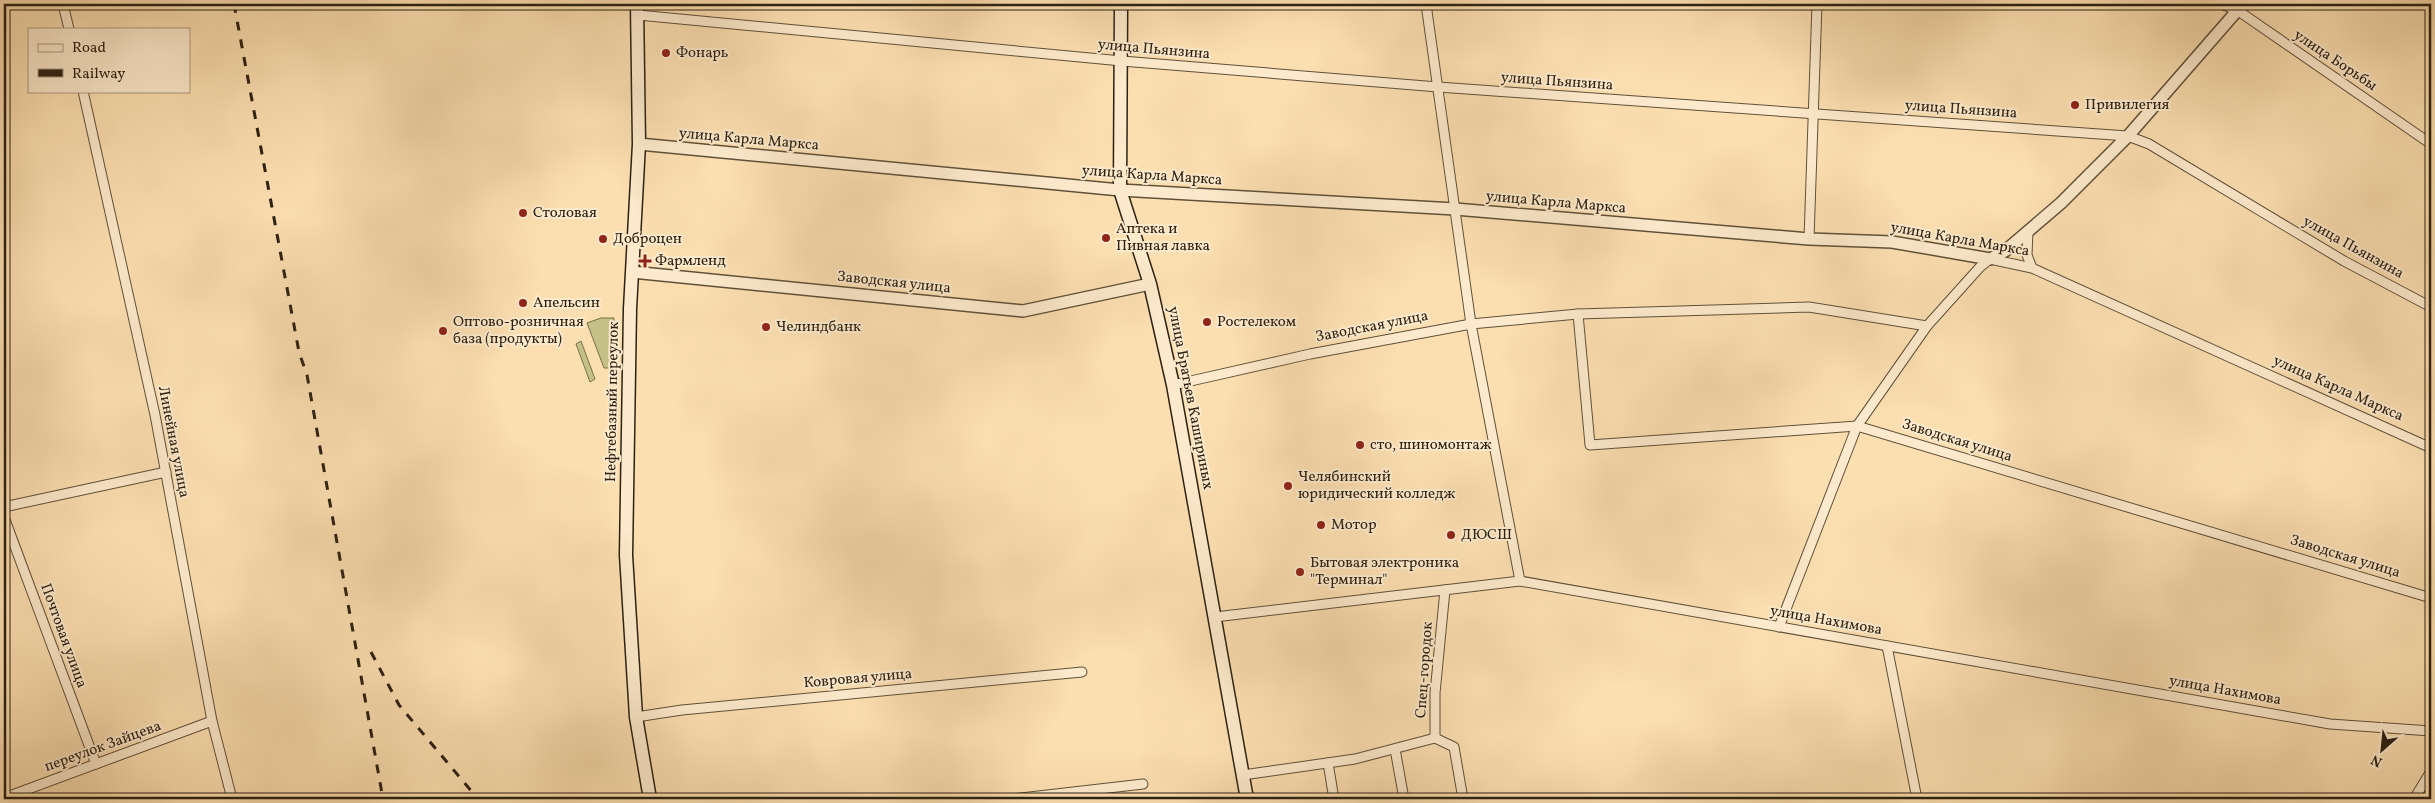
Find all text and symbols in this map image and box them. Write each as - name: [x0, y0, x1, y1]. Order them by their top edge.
- street label: улица Борьбы: [2289, 25, 2381, 97]
- legend: [28, 28, 190, 92]
- street label: улица Пьянзина: [1097, 35, 1211, 65]
- text: Road: [72, 38, 106, 59]
- place label: Фонарь: [676, 43, 728, 64]
- marker: Фонарь: [660, 47, 672, 59]
- text: Railway: [72, 64, 125, 85]
- street label: улица Пьянзина: [1500, 68, 1614, 96]
- place label: Привилегия: [2085, 95, 2170, 116]
- street label: улица Пьянзина: [1904, 96, 2018, 124]
- marker: Привилегия: [2069, 99, 2081, 111]
- street label: улица Карла Маркса: [678, 123, 820, 157]
- street label: улица Карла Маркса: [1081, 161, 1223, 191]
- street label: улица Карла Маркса: [1485, 186, 1627, 220]
- place label: Столовая: [533, 203, 597, 224]
- marker: Столовая: [517, 207, 529, 219]
- street label: улица Пьянзина: [2299, 212, 2407, 284]
- street label: улица Карла Маркса: [1889, 217, 2031, 263]
- place label: Аптека и Пивная лавка: [1116, 219, 1210, 257]
- place label: Доброцен: [613, 229, 682, 250]
- marker: Аптека и Пивная лавка: [1100, 232, 1112, 244]
- marker: Доброцен: [597, 233, 609, 245]
- place label: Фармленд: [655, 251, 726, 272]
- marker: Фармленд: [639, 255, 651, 267]
- street label: Заводская улица: [836, 267, 952, 299]
- place label: Апельсин: [533, 293, 600, 314]
- marker: Апельсин: [517, 297, 529, 309]
- street label: улица Братьев Кашириных: [1162, 304, 1218, 492]
- street label: Заводская улица: [1314, 306, 1430, 348]
- place label: Оптово-розничная база (продукты): [453, 312, 584, 350]
- place label: Ростелеком: [1217, 312, 1296, 333]
- marker: Ростелеком: [1201, 316, 1213, 328]
- place label: Челиндбанк: [776, 317, 861, 338]
- marker: Челиндбанк: [760, 321, 772, 333]
- street label: Нефтебазный переулок: [601, 322, 625, 482]
- marker: Оптово-розничная база (продукты): [437, 325, 449, 337]
- street label: улица Карла Маркса: [2269, 351, 2407, 427]
- street label: Линейная улица: [152, 384, 194, 500]
- street label: Заводская улица: [1899, 414, 2015, 468]
- place label: сто, шиномонтаж: [1370, 435, 1492, 456]
- marker: сто, шиномонтаж: [1354, 439, 1366, 451]
- place label: Челябинский юридический колледж: [1298, 467, 1456, 505]
- marker: Челябинский юридический колледж: [1282, 480, 1294, 492]
- place label: Мотор: [1331, 515, 1377, 536]
- marker: Мотор: [1315, 519, 1327, 531]
- place label: ДЮСШ: [1461, 525, 1512, 546]
- marker: ДЮСШ: [1445, 529, 1457, 541]
- street label: Заводская улица: [2287, 530, 2403, 584]
- place label: Бытовая электроника "Терминал": [1310, 553, 1459, 591]
- marker: Бытовая электроника "Терминал": [1294, 566, 1306, 578]
- street label: Почтовая улица: [34, 581, 92, 691]
- street label: улица Нахимова: [1768, 601, 1884, 641]
- street label: Спец-городок: [1411, 621, 1439, 719]
- street label: Ковровая улица: [803, 664, 913, 694]
- street label: улица Нахимова: [2167, 671, 2283, 711]
- street label: переулок Зайцева: [42, 716, 164, 778]
- north arrow: [2358, 726, 2408, 776]
- text: N: [2368, 749, 2386, 771]

